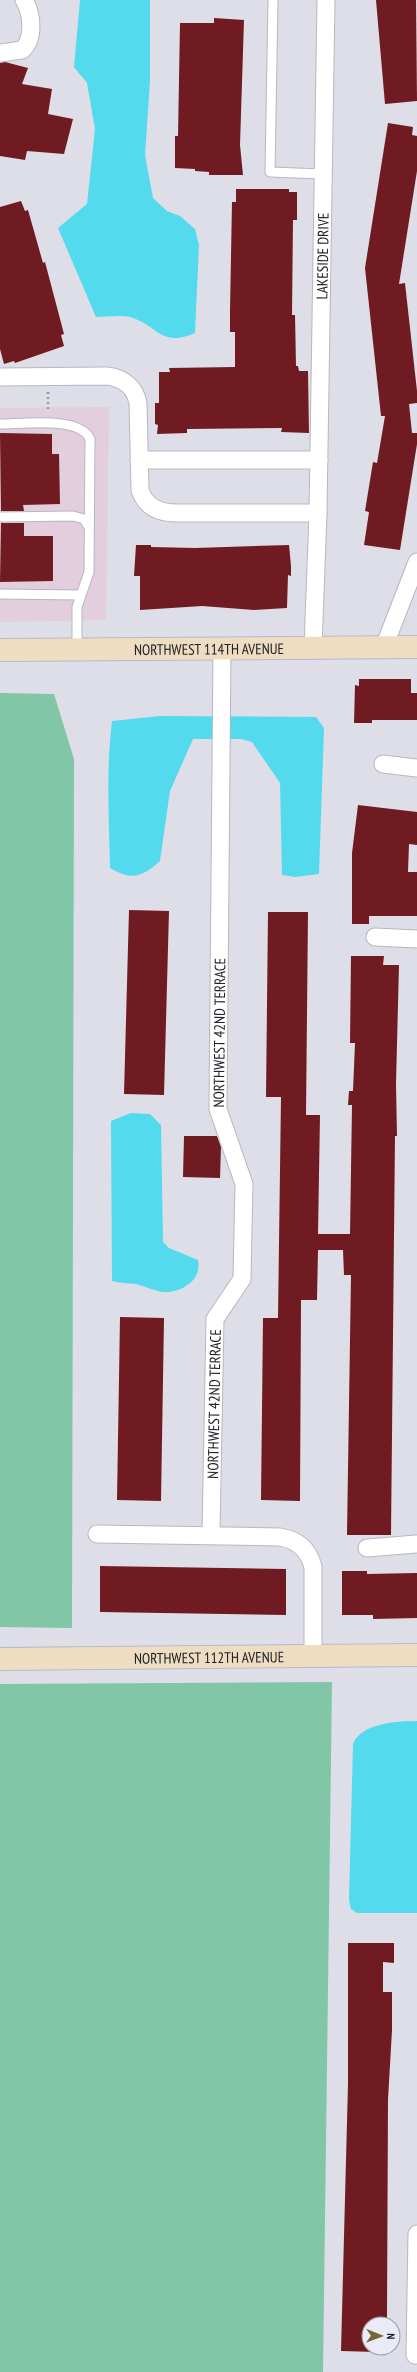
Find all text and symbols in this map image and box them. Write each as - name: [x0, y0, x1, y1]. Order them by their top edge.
- street label: LAKESIDE DRIVE: [312, 213, 332, 300]
- street label: NORTHWEST 114TH AVENUE: [134, 638, 284, 659]
- street label: NORTHWEST 42ND TERRACE: [209, 958, 229, 1108]
- street label: NORTHWEST 42ND TERRACE: [203, 1329, 224, 1479]
- street label: NORTHWEST 112TH AVENUE: [134, 1647, 284, 1667]
- north arrow: [361, 2316, 401, 2356]
- text: N: [384, 2333, 398, 2339]

